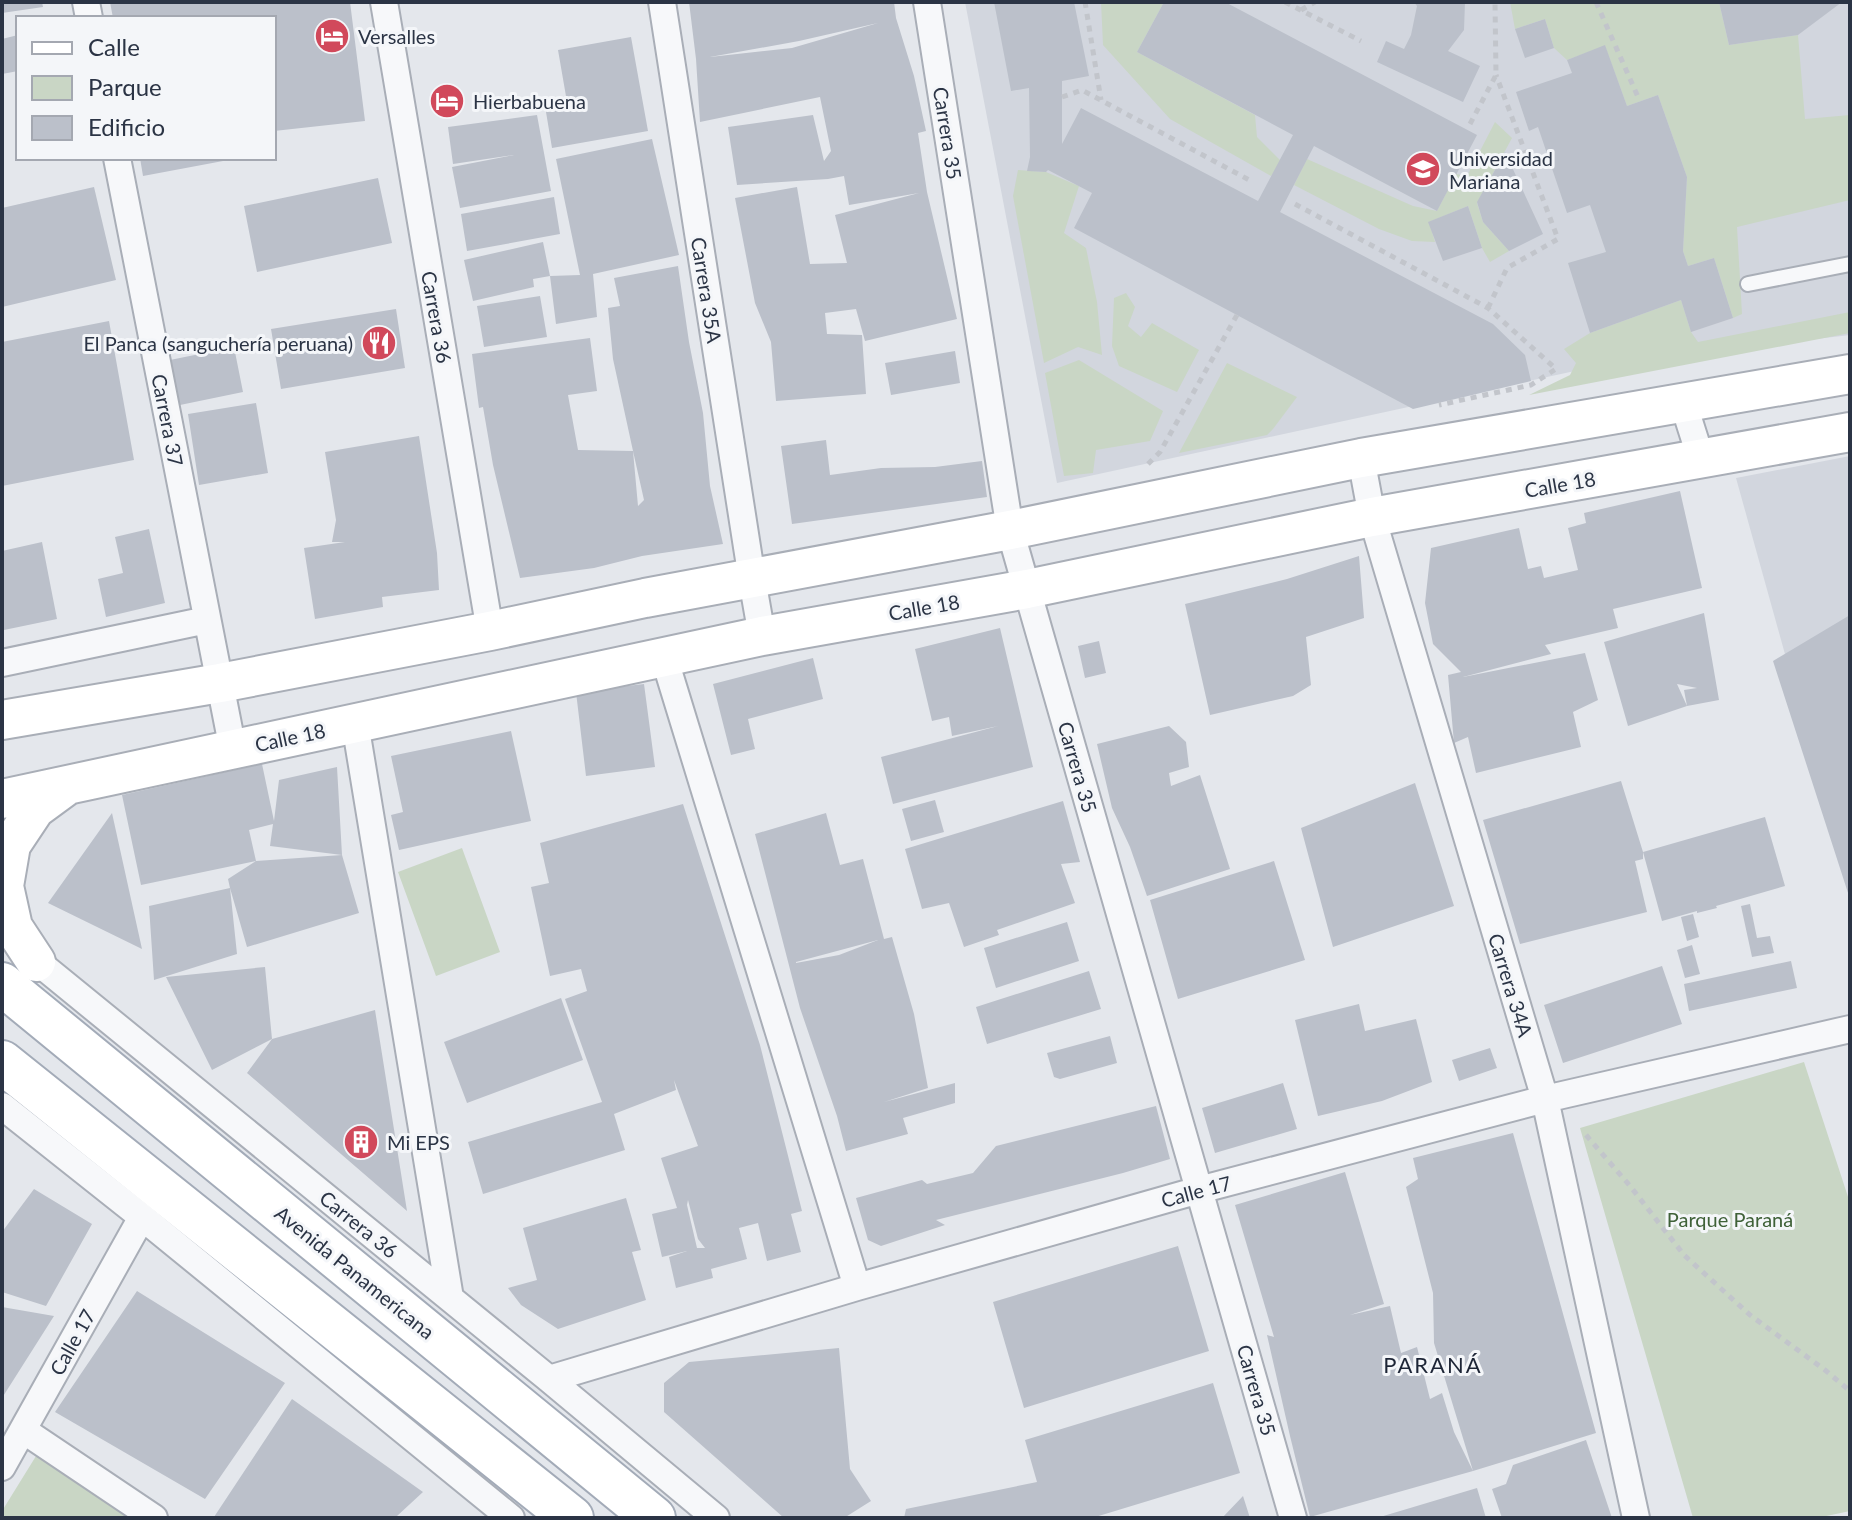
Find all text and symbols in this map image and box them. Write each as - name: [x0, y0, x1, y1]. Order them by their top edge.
- legend: [16, 16, 276, 160]
- hotel icon: Versalles: [313, 17, 351, 55]
- place label: Versalles: [358, 24, 435, 48]
- text: Calle: [88, 32, 140, 61]
- text: Parque: [88, 72, 162, 101]
- hotel icon: Hierbabuena: [428, 82, 466, 120]
- street label: Carrera 35: [929, 85, 967, 181]
- place label: Hierbabuena: [473, 89, 586, 113]
- text: Edificio: [88, 112, 165, 141]
- place label: Universidad Mariana: [1449, 146, 1553, 193]
- school or university icon: Universidad Mariana: [1404, 150, 1442, 188]
- street label: Carrera 35A: [687, 235, 727, 345]
- street label: Carrera 36: [417, 269, 457, 365]
- restaurant icon: El Panca (sanguchería peruana): [360, 324, 398, 362]
- place label: El Panca (sanguchería peruana): [83, 331, 353, 355]
- street label: Carrera 37: [147, 372, 189, 468]
- street label: Calle 18: [1523, 466, 1597, 502]
- street label: Calle 18: [887, 589, 961, 625]
- street label: Calle 18: [252, 718, 328, 756]
- street label: Carrera 35: [1054, 719, 1102, 815]
- street label: Carrera 34A: [1484, 930, 1538, 1040]
- building icon: Mi EPS: [342, 1123, 380, 1161]
- place label: Mi EPS: [387, 1130, 450, 1154]
- street label: Calle 17: [1158, 1170, 1234, 1212]
- street label: Carrera 36: [315, 1185, 403, 1263]
- street label: Avenida Panamericana: [271, 1200, 439, 1344]
- park label: Parque Paraná: [1667, 1207, 1793, 1231]
- street label: Calle 17: [44, 1305, 100, 1379]
- street label: Carrera 35: [1233, 1342, 1281, 1438]
- district label: PARANÁ: [1383, 1351, 1483, 1378]

